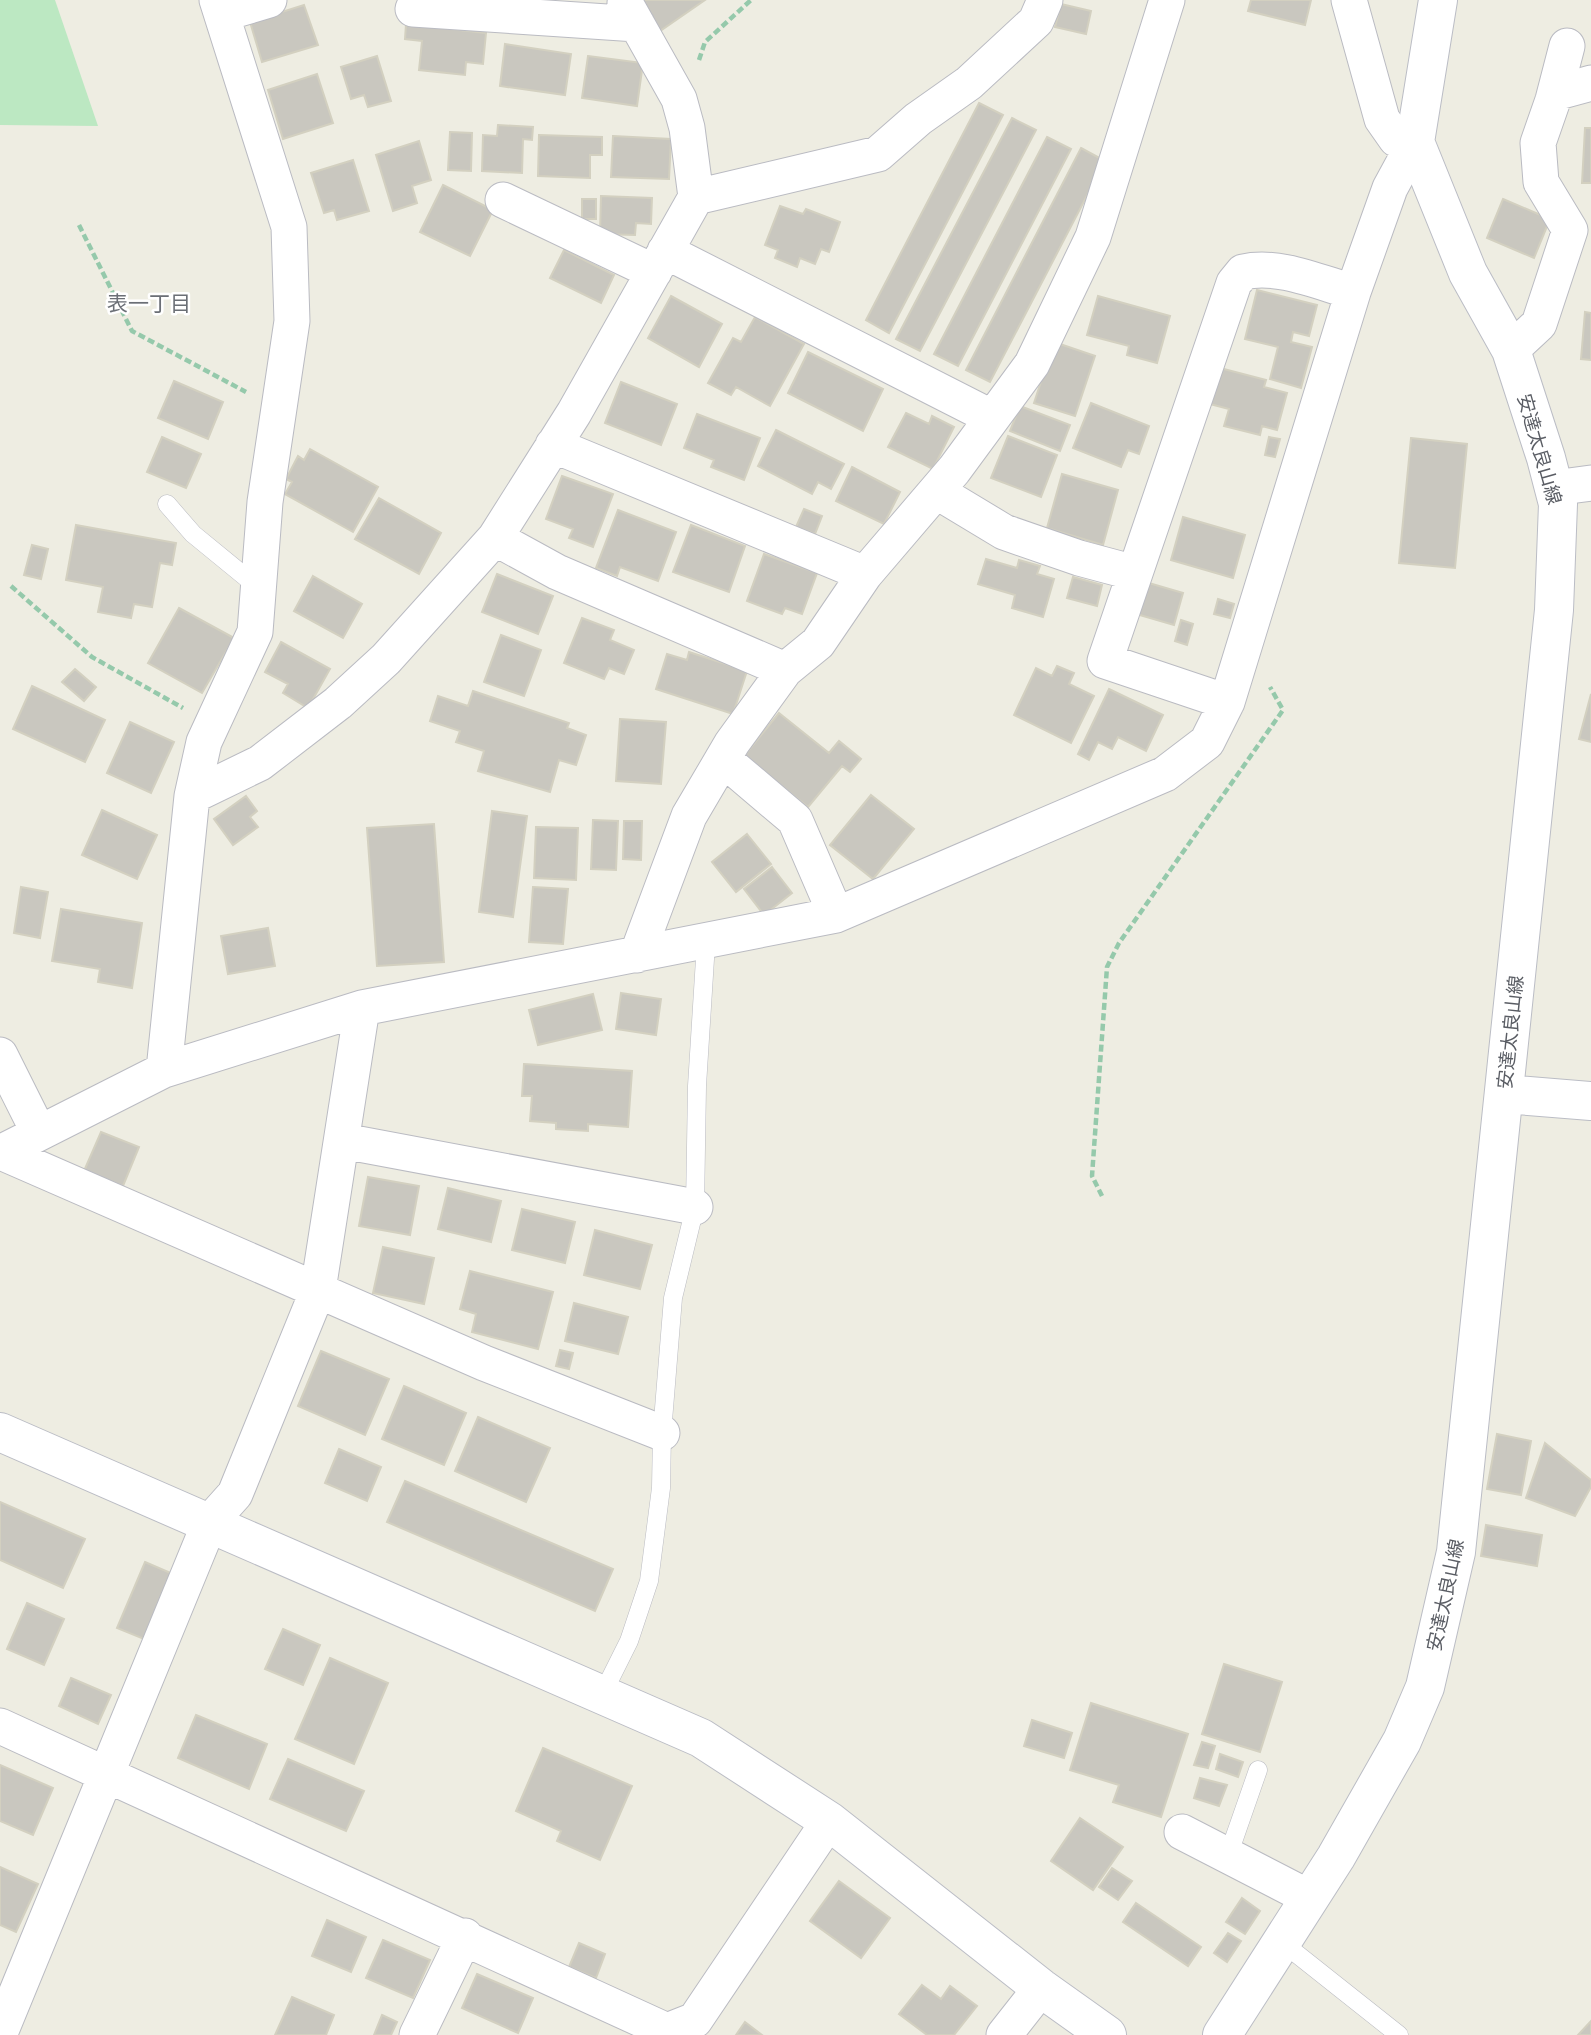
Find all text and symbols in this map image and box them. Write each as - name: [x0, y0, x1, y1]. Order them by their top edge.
- district label: 表一丁目: [107, 293, 191, 315]
- street label: 安達太良山線: [1514, 392, 1564, 507]
- street label: 安達太良山線: [1495, 974, 1527, 1090]
- street label: 安達太良山線: [1424, 1537, 1468, 1653]

